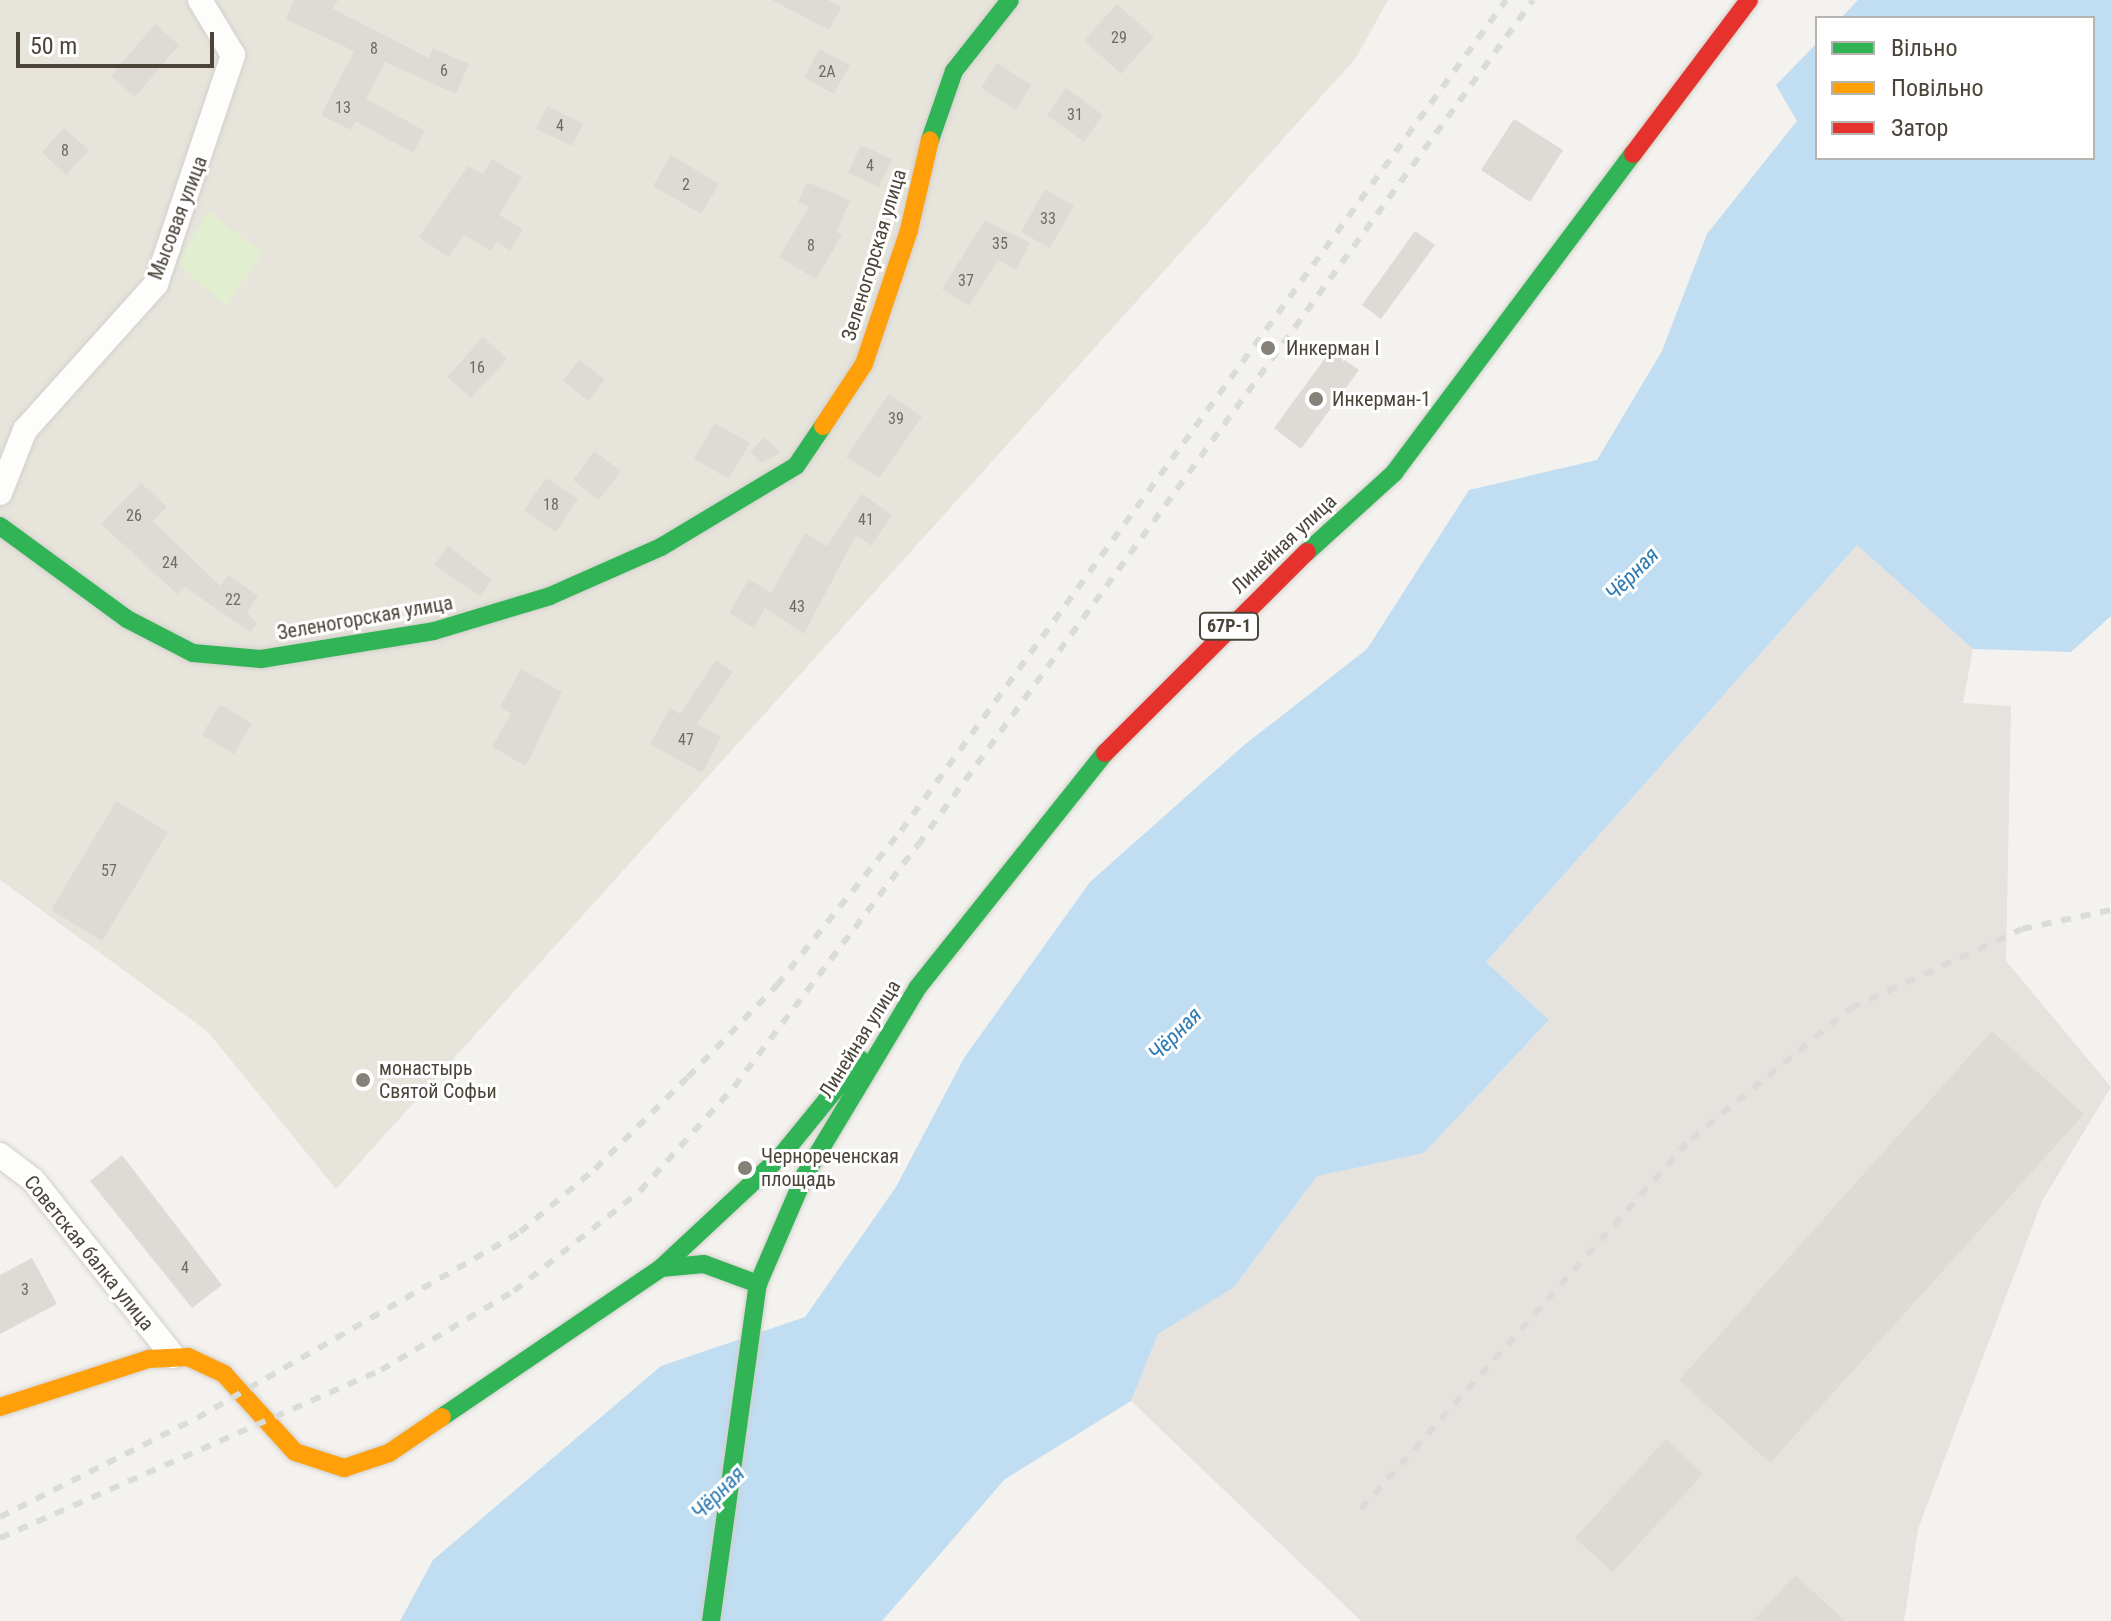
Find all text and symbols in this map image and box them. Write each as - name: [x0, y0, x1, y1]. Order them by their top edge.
- scale bar: [20, 16, 218, 66]
- legend: [1815, 16, 2095, 160]
- house number: 29: [1111, 28, 1127, 48]
- text: 50 m: [30, 32, 77, 60]
- text: Вільно: [1891, 34, 1958, 62]
- house number: 8: [370, 39, 378, 59]
- house number: 6: [440, 61, 448, 81]
- house number: 2А: [818, 62, 836, 82]
- text: Повільно: [1891, 74, 1984, 102]
- house number: 13: [335, 98, 351, 118]
- house number: 31: [1067, 105, 1083, 125]
- text: Затор: [1891, 114, 1948, 142]
- house number: 4: [556, 116, 564, 136]
- house number: 8: [61, 141, 69, 161]
- street label: Мысовая улица: [143, 153, 213, 283]
- house number: 4: [866, 156, 874, 176]
- street label: Зеленогорская улица: [837, 167, 911, 343]
- house number: 2: [682, 175, 690, 195]
- house number: 33: [1040, 209, 1056, 229]
- house number: 35: [992, 234, 1008, 254]
- house number: 8: [807, 236, 815, 256]
- house number: 37: [958, 271, 974, 291]
- place label: Инкерман I: [1286, 336, 1380, 360]
- marker: Инкерман I: [1257, 337, 1279, 359]
- house number: 16: [469, 358, 485, 378]
- place label: Инкерман-1: [1332, 387, 1431, 411]
- marker: Инкерман-1: [1307, 390, 1325, 408]
- house number: 39: [888, 409, 904, 429]
- street label: Линейная улица: [1227, 489, 1341, 599]
- house number: 18: [543, 495, 559, 515]
- house number: 26: [126, 506, 142, 526]
- house number: 41: [858, 510, 874, 530]
- water label: Чёрная: [1600, 542, 1664, 606]
- house number: 24: [162, 553, 178, 573]
- house number: 22: [225, 590, 241, 610]
- street label: Зеленогорская улица: [275, 591, 455, 645]
- house number: 43: [789, 597, 805, 617]
- road number: 67Р-1: [1197, 612, 1261, 640]
- house number: 47: [678, 730, 694, 750]
- house number: 57: [101, 861, 117, 881]
- street label: Линейная улица: [814, 976, 906, 1102]
- water label: Чёрная: [1143, 1002, 1207, 1066]
- place label: монастырь Святой Софьи: [379, 1056, 497, 1103]
- marker: монастырь Святой Софьи: [354, 1071, 372, 1089]
- place label: Чернореченская площадь: [761, 1144, 899, 1191]
- marker: Чернореченская площадь: [736, 1159, 754, 1177]
- street label: Советская балка улица: [19, 1171, 159, 1335]
- house number: 4: [181, 1258, 189, 1278]
- house number: 3: [21, 1280, 29, 1300]
- water label: Чёрная: [686, 1461, 750, 1525]

